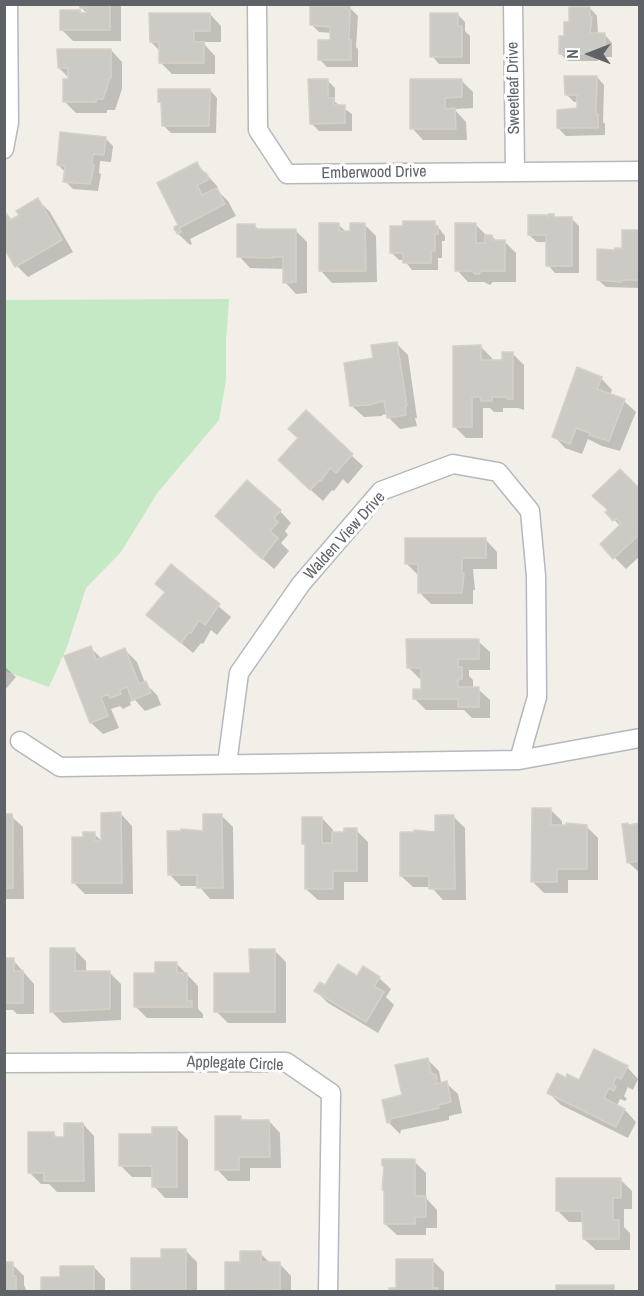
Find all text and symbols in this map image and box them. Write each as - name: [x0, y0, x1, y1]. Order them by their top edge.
- north arrow: [560, 24, 620, 84]
- street label: Sweetleaf Drive: [504, 42, 524, 134]
- text: N: [561, 49, 583, 59]
- street label: Emberwood Drive: [321, 162, 427, 184]
- street label: Walden View Drive: [301, 488, 389, 584]
- street label: Applegate Circle: [186, 1053, 284, 1075]

